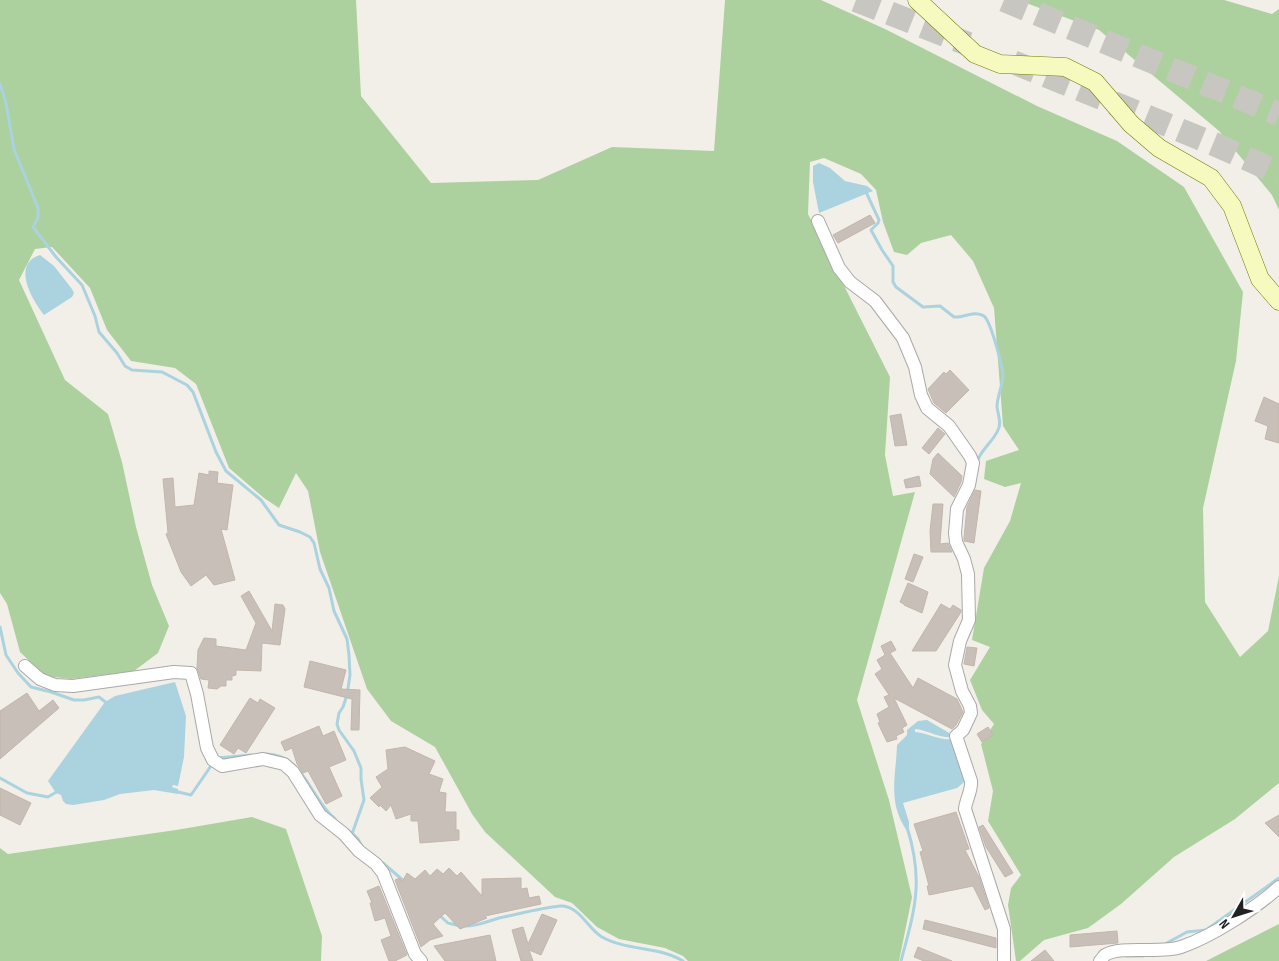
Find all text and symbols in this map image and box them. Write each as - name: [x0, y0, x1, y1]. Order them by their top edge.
- north arrow: [1209, 891, 1259, 941]
- text: N: [1215, 916, 1233, 932]

